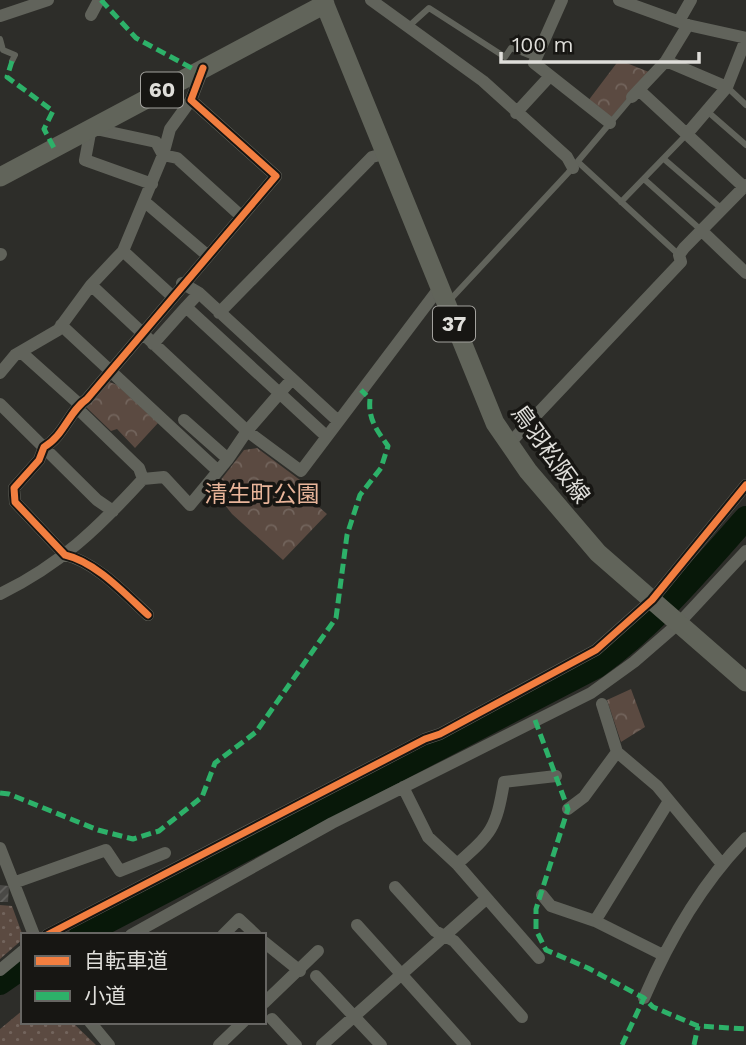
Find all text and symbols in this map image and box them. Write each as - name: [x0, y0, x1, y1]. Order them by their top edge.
- scale bar: [501, 21, 699, 65]
- text: 100 m: [512, 32, 574, 57]
- road number: 60: [141, 72, 183, 108]
- road number: 37: [433, 306, 475, 342]
- street label: 鳥羽松阪線: [506, 400, 595, 509]
- park label: 清生町公園: [205, 481, 320, 508]
- legend: [21, 933, 266, 1024]
- text: 自転車道: [84, 948, 168, 973]
- text: 小道: [84, 983, 126, 1008]

